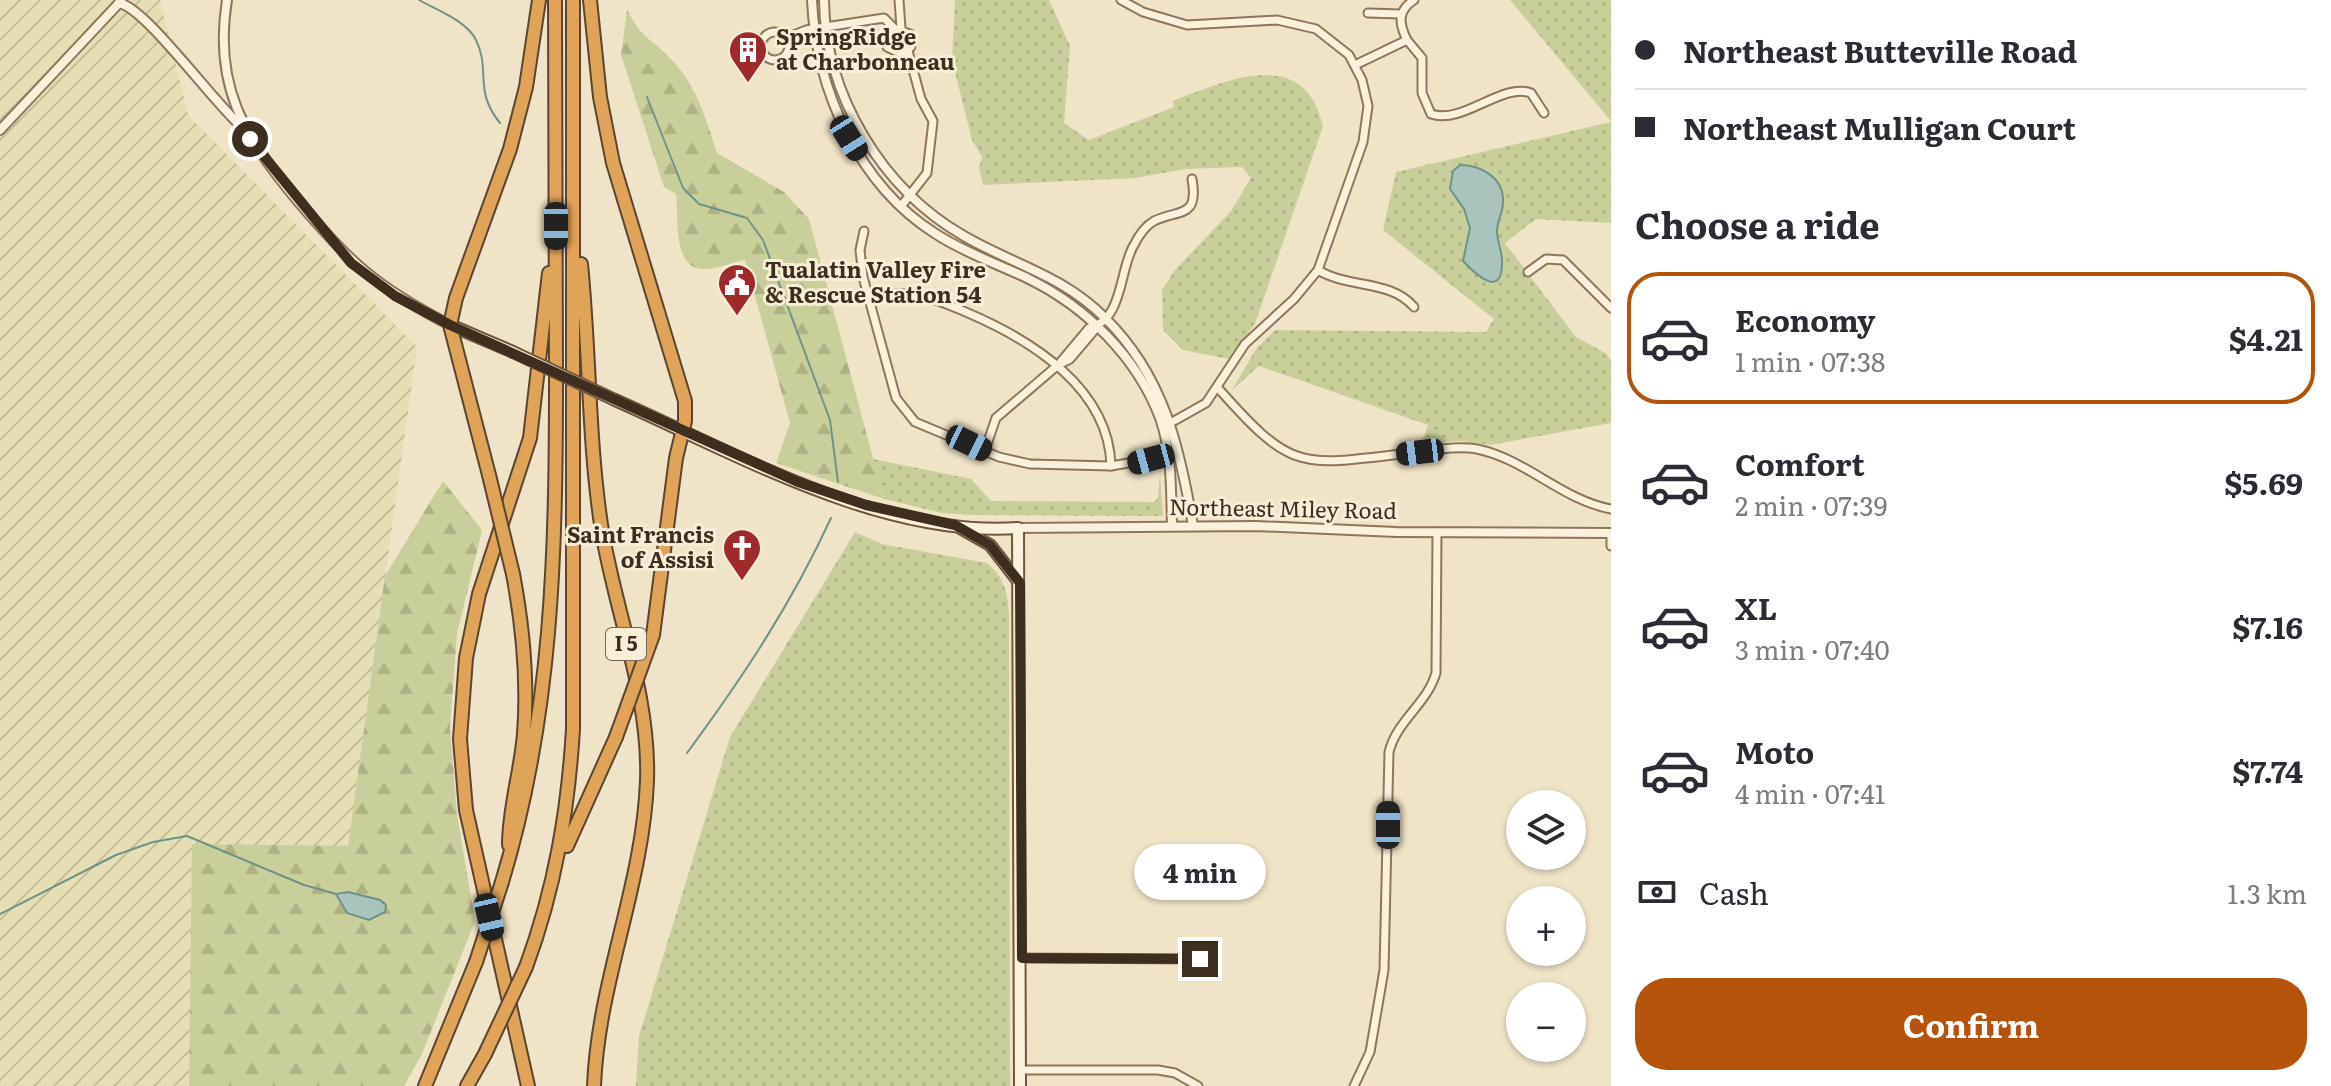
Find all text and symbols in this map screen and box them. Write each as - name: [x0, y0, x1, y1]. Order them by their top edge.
- place label: SpringRidge at Charbonneau: [776, 19, 955, 77]
- text: Northeast Butteville Road: [1683, 28, 2077, 72]
- building icon: SpringRidge at Charbonneau: [727, 29, 769, 84]
- text: Northeast Mulligan Court: [1683, 105, 2076, 149]
- car: [826, 111, 872, 165]
- route start: [232, 121, 268, 157]
- text: Choose a ride: [1635, 197, 1880, 250]
- car: [544, 202, 568, 250]
- place label: Tualatin Valley Fire & Rescue Station 54: [765, 252, 986, 310]
- public building icon: Tualatin Valley Fire & Rescue Station 54: [716, 262, 758, 317]
- text: Economy: [1735, 297, 1875, 341]
- icon: car: [1639, 302, 1711, 374]
- text: $4.21: [2229, 316, 2303, 360]
- text: 1 min · 07:38: [1735, 341, 1885, 380]
- car: [942, 422, 996, 464]
- car: [1395, 437, 1445, 467]
- car: [1125, 441, 1177, 477]
- text: Comfort: [1735, 441, 1865, 485]
- icon: car: [1639, 446, 1711, 518]
- text: $5.69: [2224, 460, 2303, 504]
- text: 2 min · 07:39: [1735, 485, 1887, 524]
- street label: Northeast Miley Road: [1169, 489, 1397, 526]
- place label: Saint Francis of Assisi: [567, 517, 714, 575]
- church icon: Saint Francis of Assisi: [721, 527, 763, 582]
- text: XL: [1735, 585, 1777, 629]
- icon: car: [1639, 590, 1711, 662]
- text: $7.16: [2232, 604, 2303, 648]
- road number: I 5: [606, 628, 646, 660]
- text: 3 min · 07:40: [1735, 629, 1890, 668]
- text: Moto: [1735, 729, 1814, 773]
- icon: car: [1639, 734, 1711, 806]
- text: $7.74: [2232, 748, 2303, 792]
- text: 4 min · 07:41: [1735, 773, 1885, 812]
- map controls: [1506, 790, 1586, 1062]
- button: layers: [1506, 790, 1586, 870]
- car: [1376, 801, 1400, 849]
- callout: 4 min: [1134, 843, 1266, 899]
- text: 4 min: [1163, 852, 1237, 891]
- icon: cash: [1635, 870, 1679, 914]
- text: Cash: [1699, 870, 1769, 914]
- text: 1.3 km: [2228, 873, 2307, 912]
- button: +: [1506, 886, 1586, 966]
- car: [472, 891, 506, 943]
- route end: [1182, 941, 1218, 977]
- button: Confirm: [1635, 978, 2307, 1070]
- button: −: [1506, 982, 1586, 1062]

